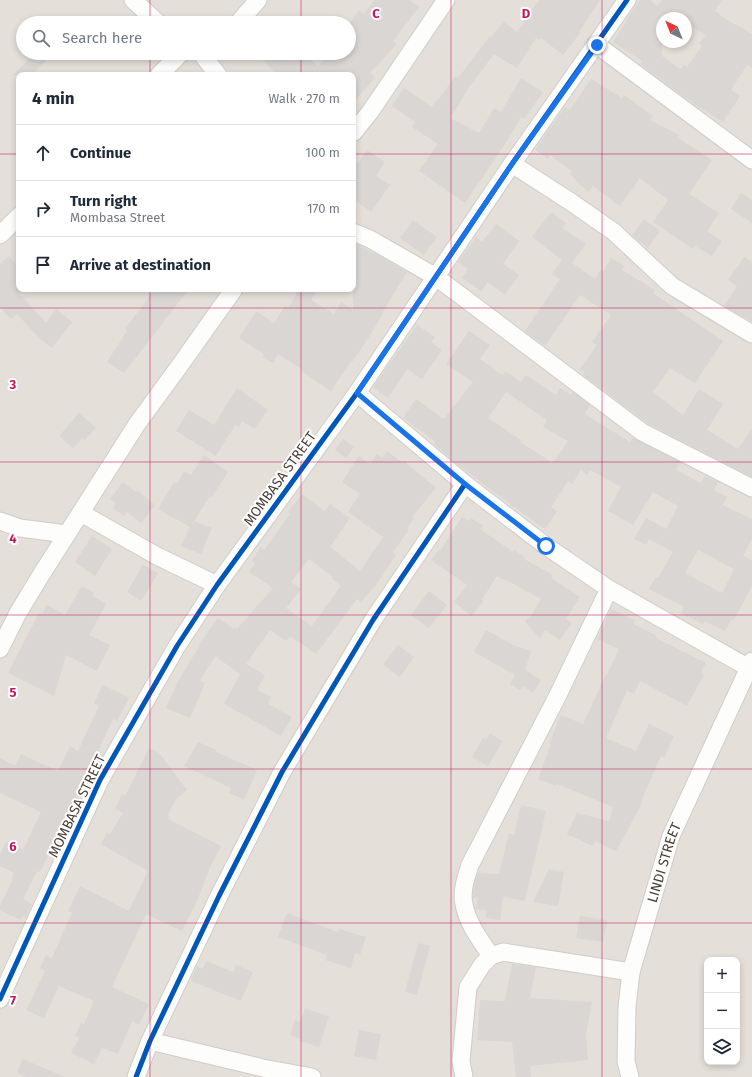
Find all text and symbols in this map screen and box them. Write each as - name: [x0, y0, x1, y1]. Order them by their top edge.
- text: C: [372, 6, 380, 21]
- text: D: [522, 6, 531, 21]
- north arrow: [656, 12, 692, 48]
- search box: [16, 16, 356, 60]
- icon: search: [30, 27, 52, 49]
- text: Search here: [62, 29, 142, 47]
- route end: [588, 36, 606, 54]
- text: 4 min: [32, 88, 75, 109]
- text: Walk · 270 m: [268, 91, 340, 106]
- icon: ahead: [32, 142, 54, 164]
- text: Continue: [70, 144, 131, 162]
- text: 100 m: [305, 145, 340, 160]
- text: Turn right: [70, 192, 137, 210]
- icon: right: [32, 198, 54, 220]
- text: 170 m: [307, 201, 340, 216]
- text: Mombasa Street: [70, 210, 165, 225]
- icon: arrive: [32, 254, 54, 276]
- text: Arrive at destination: [70, 256, 211, 274]
- text: 3: [9, 377, 17, 392]
- street label: MOMBASA STREET: [240, 428, 320, 529]
- text: 4: [9, 531, 17, 546]
- route start: [537, 537, 555, 555]
- text: 5: [10, 685, 17, 700]
- street label: MOMBASA STREET: [45, 751, 110, 860]
- street label: LINDI STREET: [643, 819, 685, 905]
- text: 6: [9, 839, 17, 854]
- map controls: [704, 957, 740, 1065]
- button: +: [704, 957, 740, 993]
- text: 7: [10, 993, 16, 1008]
- button: −: [704, 993, 740, 1029]
- button: layers: [704, 1029, 740, 1065]

